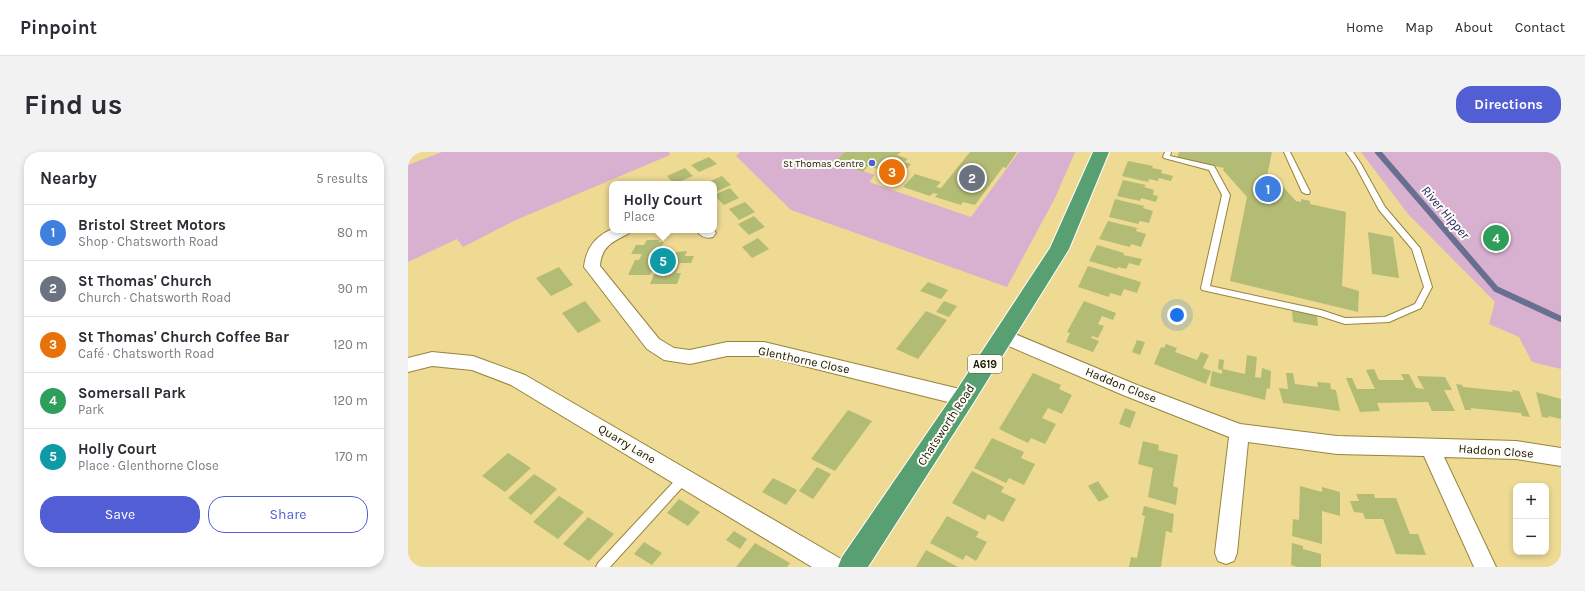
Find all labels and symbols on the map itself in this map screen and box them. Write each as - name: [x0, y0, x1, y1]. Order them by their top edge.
- pin: 3: [879, 157, 905, 187]
- place label: St Thomas Centre: [783, 158, 864, 170]
- marker: St Thomas Centre: [867, 158, 877, 168]
- pin: 2: [959, 163, 985, 193]
- pin: 1: [1255, 174, 1281, 204]
- water label: River Hipper: [1418, 183, 1473, 242]
- pin: 4: [1483, 223, 1509, 253]
- pin: 5: [650, 246, 676, 276]
- your location: [1167, 305, 1187, 325]
- street label: Glenthorne Close: [757, 343, 851, 377]
- road number: A619: [968, 355, 1002, 373]
- street label: Haddon Close: [1083, 364, 1159, 406]
- street label: Chatsworth Road: [915, 382, 977, 468]
- street label: Quarry Lane: [596, 421, 658, 467]
- street label: Haddon Close: [1458, 441, 1534, 461]

